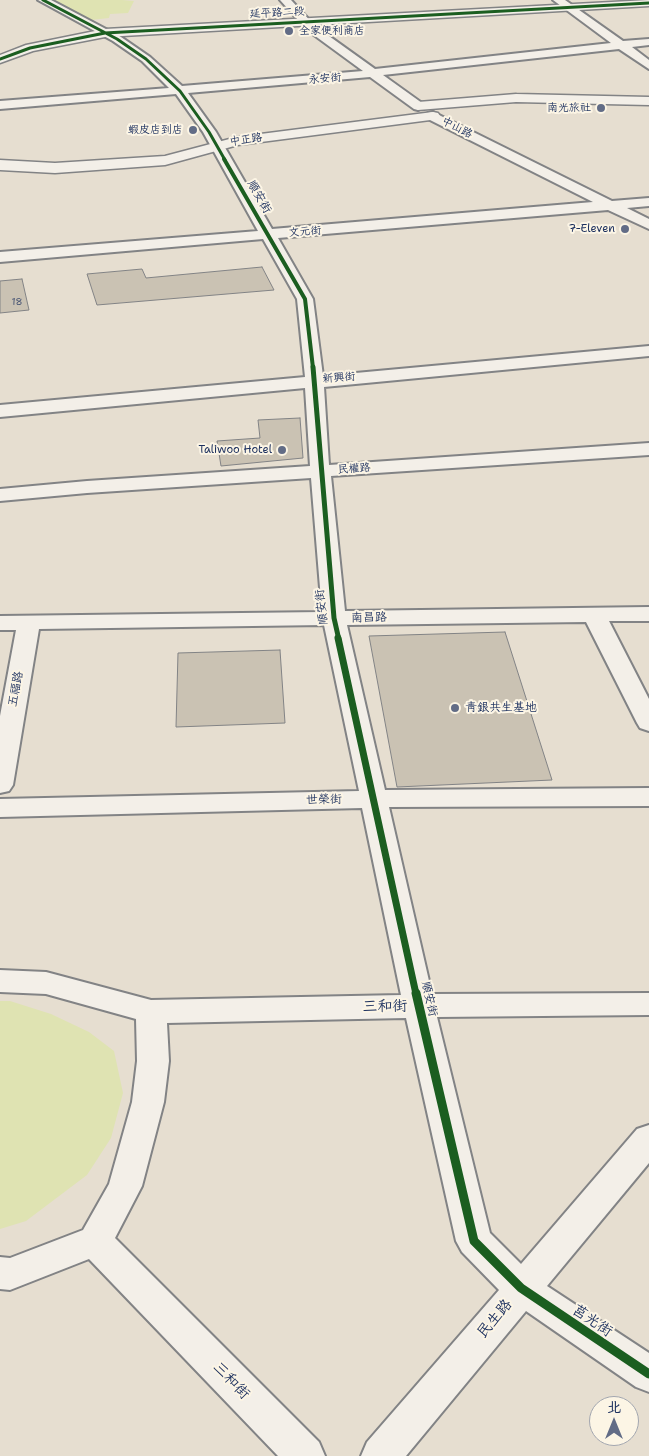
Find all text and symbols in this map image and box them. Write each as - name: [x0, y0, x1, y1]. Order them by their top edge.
- street label: 延平路二段: [249, 5, 305, 21]
- place label: 全家便利商店: [299, 24, 365, 38]
- marker: 全家便利商店: [283, 25, 295, 37]
- street label: 永安街: [308, 71, 342, 87]
- place label: 南光旅社: [547, 101, 591, 115]
- marker: 南光旅社: [595, 102, 607, 114]
- street label: 中山路: [439, 115, 475, 141]
- place label: 蝦皮店到店: [128, 123, 183, 137]
- marker: 蝦皮店到店: [187, 124, 199, 136]
- street label: 中正路: [229, 131, 263, 149]
- street label: 順安街: [244, 178, 274, 216]
- place label: 7-Eleven: [569, 222, 615, 236]
- marker: 7-Eleven: [619, 223, 631, 235]
- street label: 文元街: [288, 224, 322, 240]
- house number: 18: [11, 296, 23, 308]
- street label: 新興街: [322, 370, 356, 386]
- place label: Taliwoo Hotel: [198, 443, 272, 457]
- marker: Taliwoo Hotel: [276, 444, 288, 456]
- street label: 民權路: [337, 461, 371, 477]
- street label: 順安街: [313, 588, 331, 626]
- street label: 南昌路: [351, 610, 387, 626]
- street label: 五福路: [5, 670, 27, 708]
- place label: 青銀共生基地: [465, 701, 537, 715]
- marker: 青銀共生基地: [449, 702, 461, 714]
- street label: 世榮街: [306, 792, 342, 808]
- street label: 順安街: [418, 980, 440, 1018]
- street label: 三和街: [362, 998, 408, 1016]
- street label: 民生路: [474, 1296, 516, 1342]
- street label: 莒光街: [568, 1301, 616, 1341]
- street label: 三和街: [209, 1359, 253, 1403]
- north arrow: [589, 1396, 639, 1446]
- text: 北: [607, 1398, 621, 1416]

